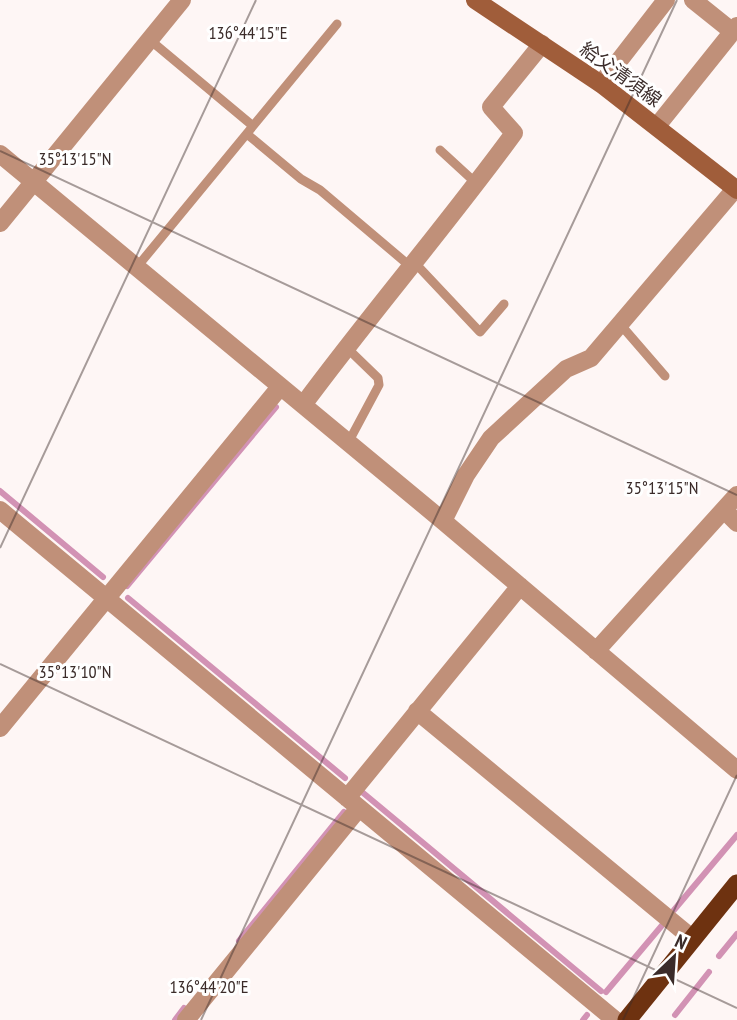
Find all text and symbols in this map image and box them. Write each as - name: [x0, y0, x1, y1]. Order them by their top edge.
- text: 136°44'15"E: [209, 21, 287, 44]
- street label: 給父清須線: [576, 36, 666, 112]
- text: 35°13'15"N: [39, 147, 111, 170]
- text: 35°13'15"N: [626, 476, 698, 499]
- text: 35°13'10"N: [39, 660, 111, 683]
- north arrow: [639, 922, 709, 992]
- text: N: [671, 929, 691, 955]
- text: 136°44'20"E: [170, 975, 248, 998]

